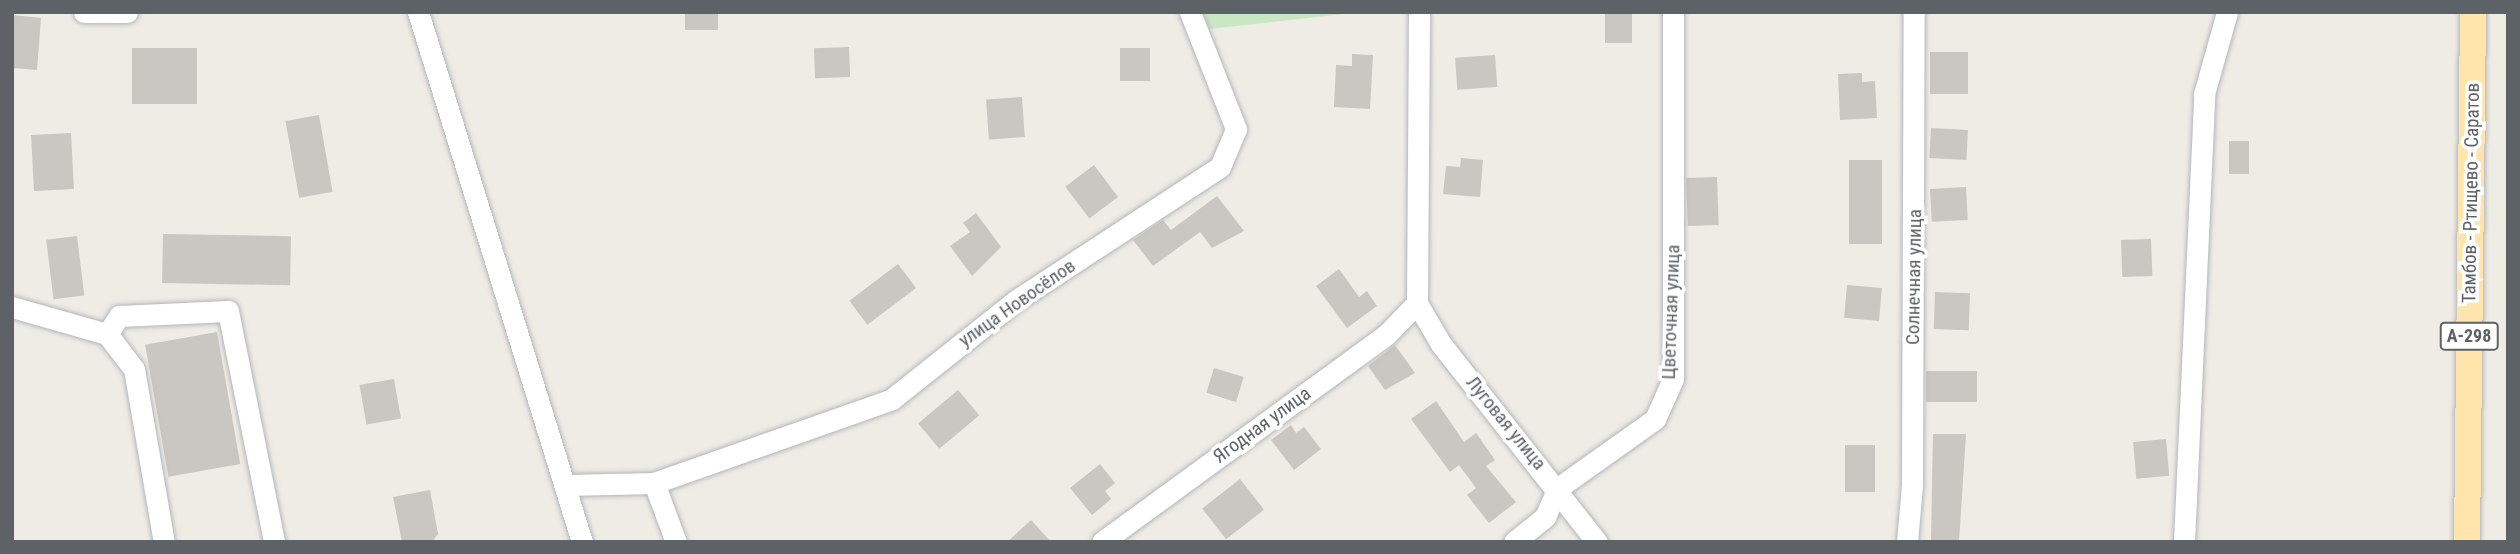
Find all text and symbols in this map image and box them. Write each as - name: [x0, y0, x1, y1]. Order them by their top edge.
- street label: Тамбов - Ртищево - Саратов: [2458, 83, 2484, 303]
- street label: Солнечная улица: [1901, 209, 1927, 345]
- street label: Цветочная улица: [1657, 244, 1685, 380]
- street label: улица Новосёлов: [954, 254, 1080, 352]
- road number: А-298: [2439, 322, 2499, 350]
- street label: Луговая улица: [1461, 371, 1551, 475]
- street label: Ягодная улица: [1209, 382, 1315, 468]

